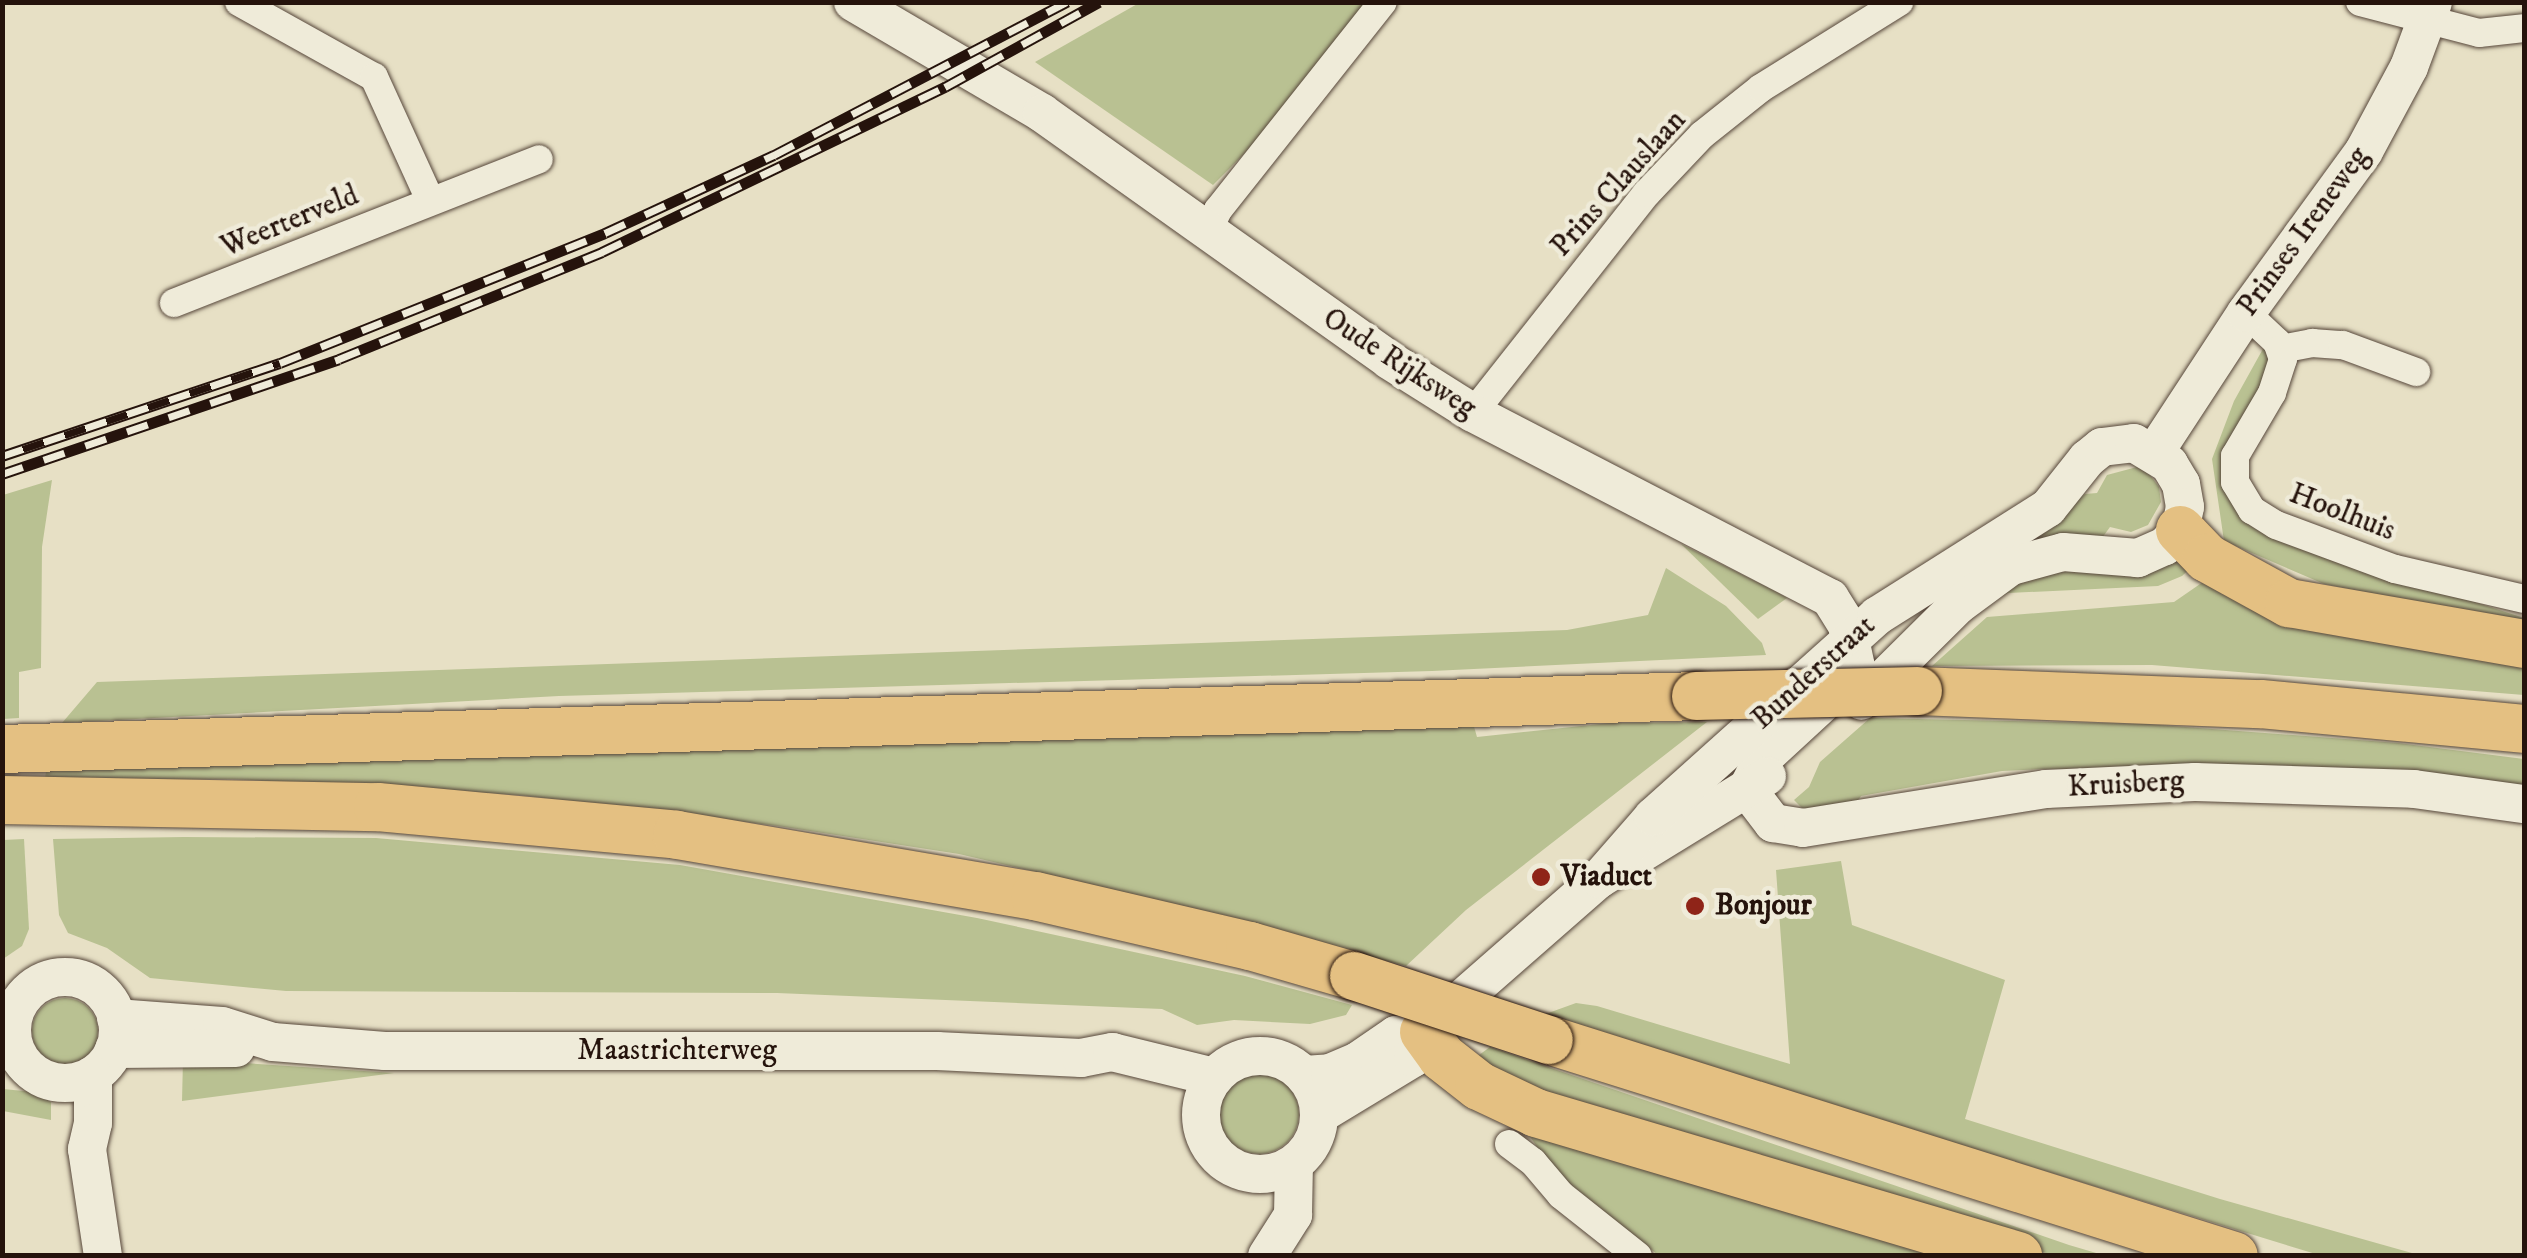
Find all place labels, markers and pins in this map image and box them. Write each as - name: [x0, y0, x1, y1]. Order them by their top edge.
- place label: Viaduct: [1561, 859, 1652, 895]
- marker: Viaduct: [1530, 866, 1552, 888]
- place label: Bonjour: [1715, 888, 1812, 924]
- marker: Bonjour: [1684, 895, 1706, 917]

